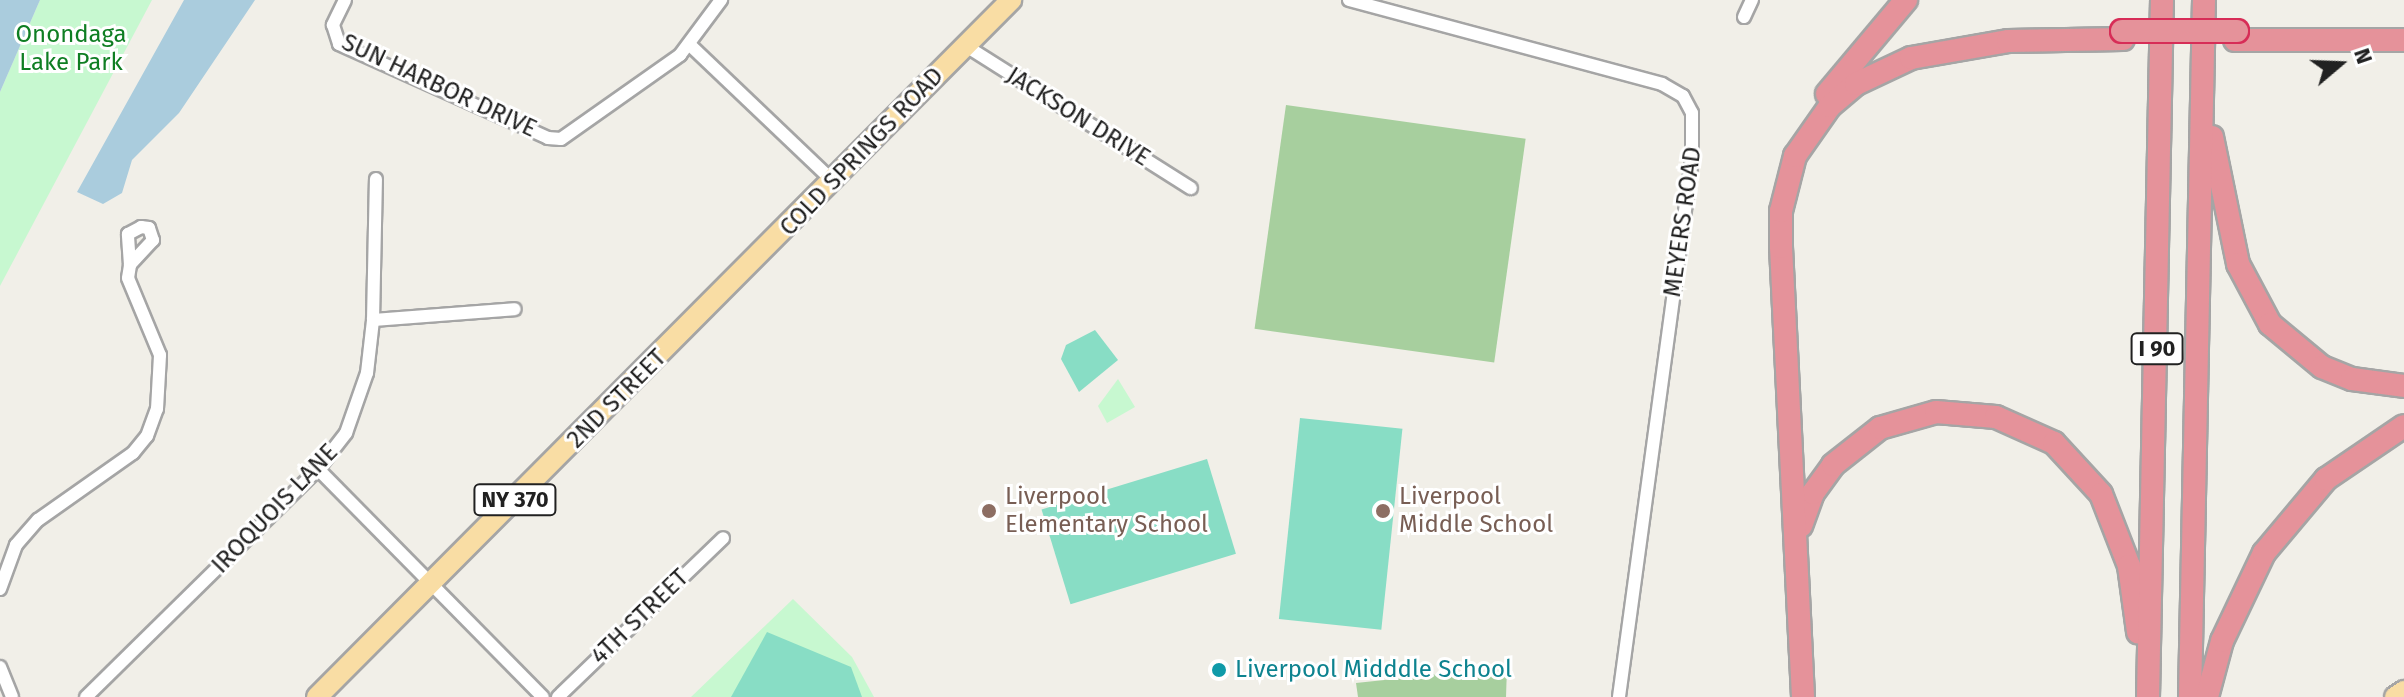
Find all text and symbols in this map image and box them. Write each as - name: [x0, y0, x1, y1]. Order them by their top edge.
- park label: Onondaga Lake Park: [16, 21, 126, 77]
- north arrow: [2300, 24, 2380, 104]
- street label: SUN HARBOR DRIVE: [337, 28, 541, 144]
- text: N: [2348, 45, 2378, 67]
- street label: JACKSON DRIVE: [1001, 61, 1155, 173]
- street label: COLD SPRINGS ROAD: [774, 62, 950, 242]
- street label: MEYERS ROAD: [1658, 145, 1708, 299]
- road number: I 90: [2129, 331, 2185, 367]
- street label: 2ND STREET: [562, 344, 672, 454]
- street label: IROQUOIS LANE: [206, 438, 344, 580]
- road number: NY 370: [473, 482, 557, 518]
- place label: Liverpool Elementary School: [1005, 483, 1208, 539]
- place label: Liverpool Middle School: [1399, 483, 1553, 539]
- marker: Liverpool Elementary School: [980, 502, 998, 520]
- marker: Liverpool Middle School: [1374, 502, 1392, 520]
- street label: 4TH STREET: [585, 563, 695, 671]
- place label: Liverpool Midddle School: [1235, 656, 1512, 684]
- marker: Liverpool Midddle School: [1210, 661, 1228, 679]

